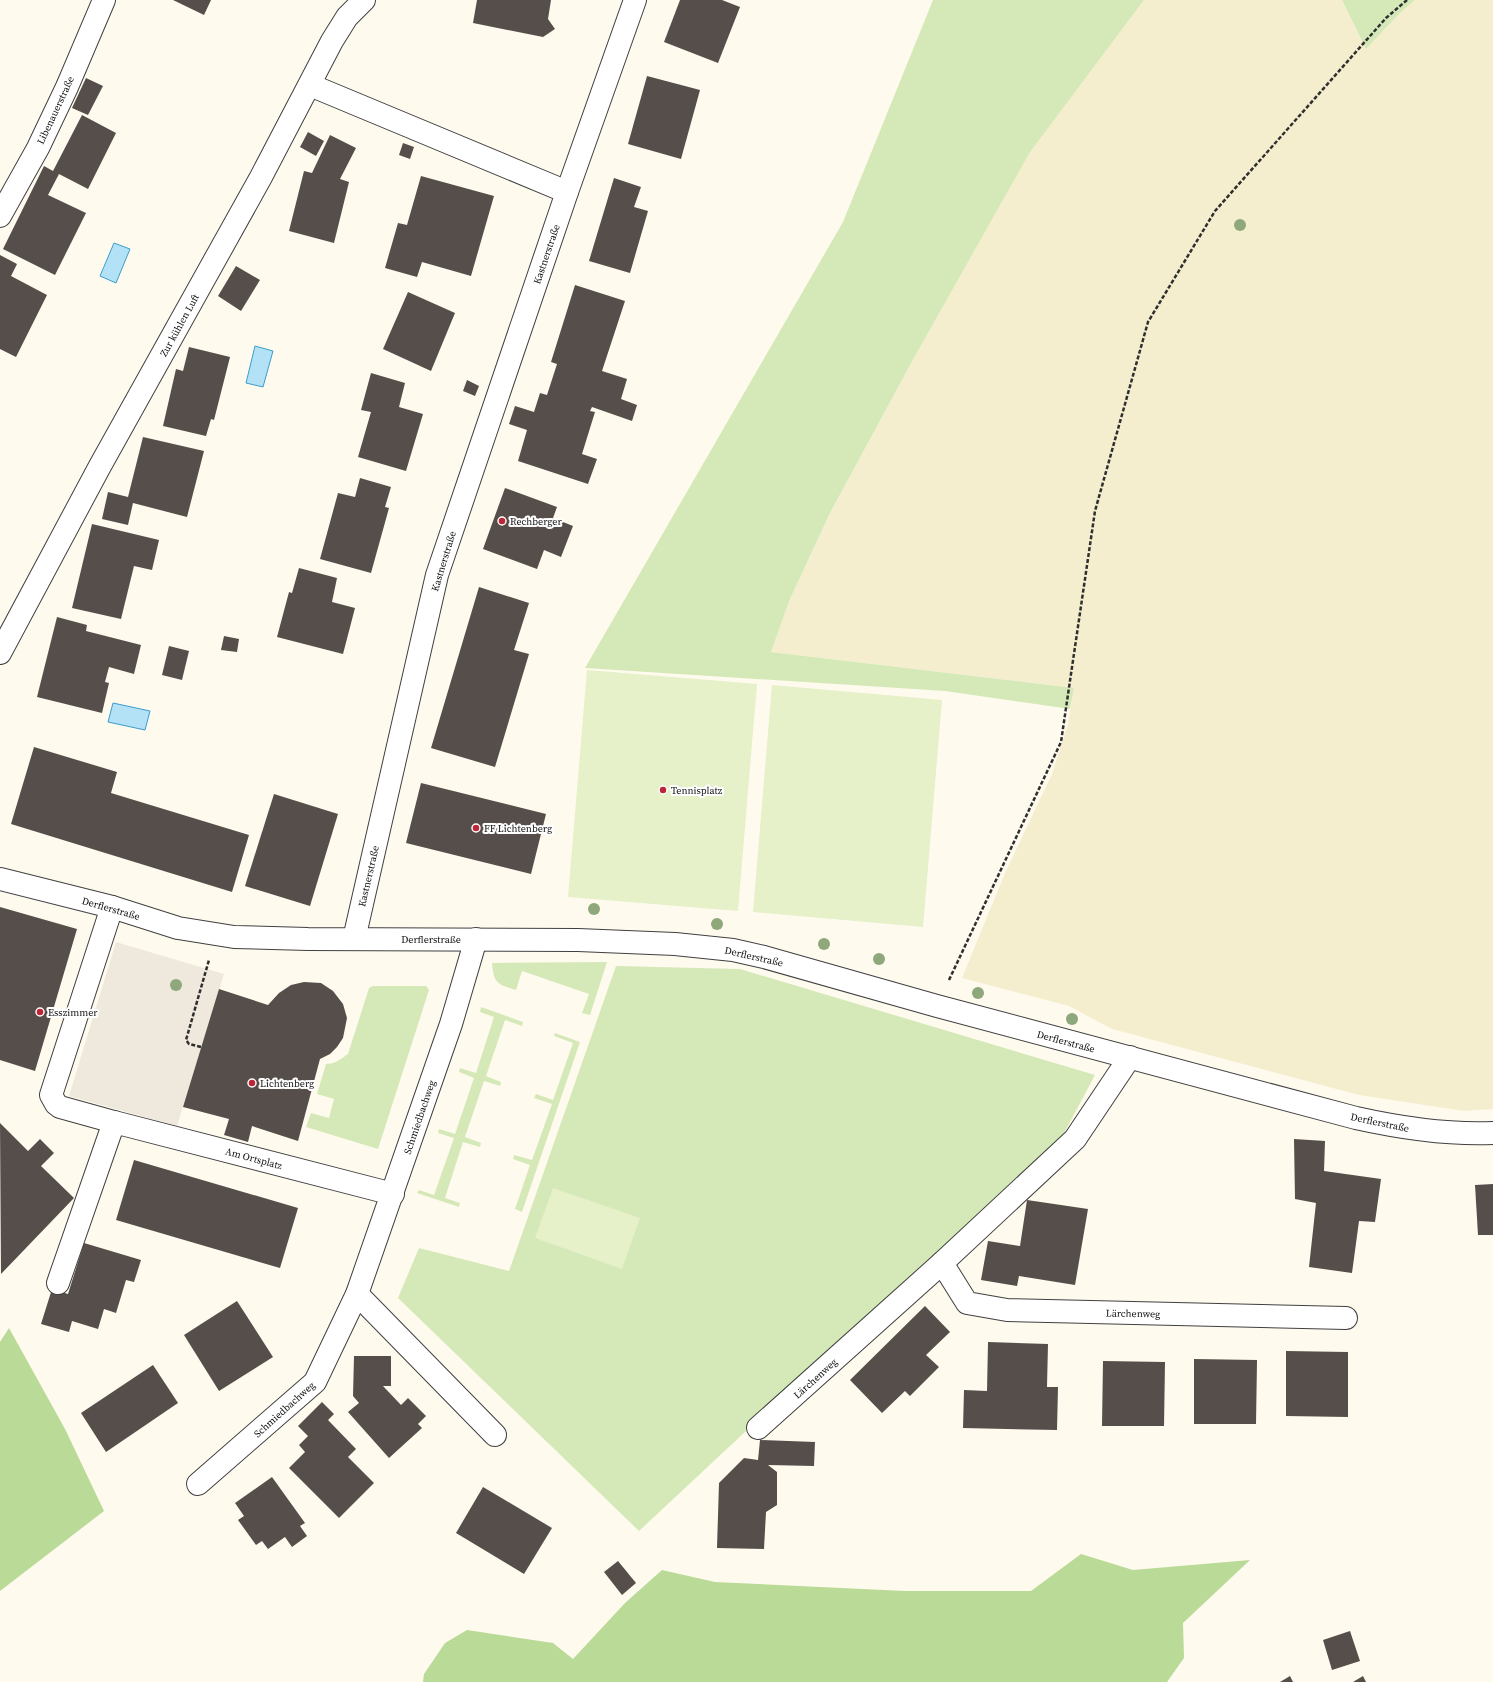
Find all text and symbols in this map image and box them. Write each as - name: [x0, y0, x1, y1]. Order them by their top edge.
- street label: Libenauerstraße: [34, 74, 77, 146]
- street label: Kastnerstraße: [530, 223, 563, 286]
- street label: Zur kühlen Luft: [157, 291, 202, 359]
- place label: Rechberger: [510, 515, 562, 528]
- marker: Rechberger: [497, 516, 507, 526]
- street label: Kastnerstraße: [428, 529, 459, 593]
- place label: Tennisplatz: [671, 784, 723, 797]
- marker: Tennisplatz: [658, 785, 668, 795]
- place label: FF Lichtenberg: [484, 822, 552, 835]
- marker: FF Lichtenberg: [471, 823, 481, 833]
- street label: Kastnerstraße: [355, 844, 382, 908]
- street label: Derflerstraße: [80, 894, 141, 923]
- street label: Derflerstraße: [401, 933, 461, 946]
- street label: Derflerstraße: [723, 943, 784, 970]
- place label: Esszimmer: [48, 1006, 98, 1019]
- marker: Esszimmer: [35, 1007, 45, 1017]
- street label: Derflerstraße: [1035, 1027, 1096, 1055]
- place label: Lichtenberg: [260, 1077, 314, 1090]
- marker: Lichtenberg: [247, 1078, 257, 1088]
- street label: Schmiedbachweg: [401, 1078, 438, 1156]
- street label: Derflerstraße: [1349, 1110, 1410, 1135]
- street label: Am Ortsplatz: [224, 1145, 284, 1172]
- street label: Lärchenweg: [1106, 1307, 1160, 1320]
- street label: Lärchenweg: [791, 1355, 840, 1401]
- street label: Schmiedbachweg: [251, 1379, 318, 1440]

